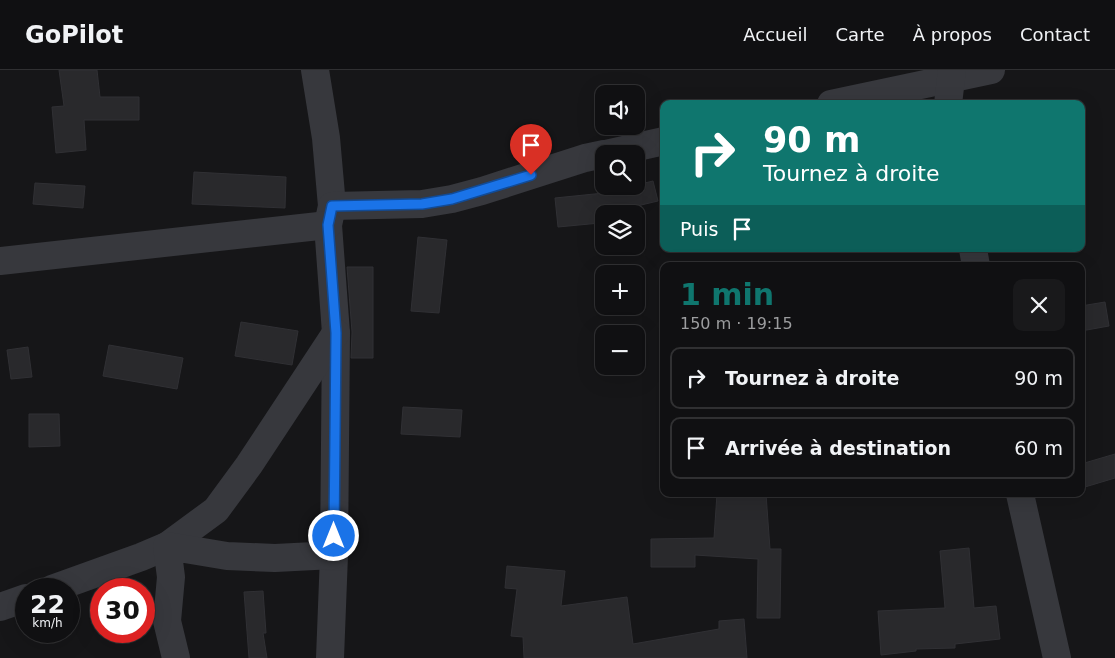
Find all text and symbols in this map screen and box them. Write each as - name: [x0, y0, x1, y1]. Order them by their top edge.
- text: GoPilot: [25, 21, 123, 49]
- text: Accueil: [743, 24, 808, 45]
- text: Carte: [836, 24, 885, 45]
- text: À propos: [913, 24, 992, 45]
- text: Contact: [1020, 24, 1090, 45]
- map controls: [595, 85, 645, 375]
- button: sound: [595, 85, 645, 135]
- icon: right: [680, 120, 745, 185]
- text: 90 m: [763, 120, 860, 160]
- pin: [510, 124, 552, 175]
- icon: arrive: [517, 131, 545, 159]
- button: search: [595, 145, 645, 195]
- text: Tournez à droite: [763, 161, 940, 186]
- button: layers: [595, 205, 645, 255]
- icon: arrive: [728, 215, 756, 243]
- text: Puis: [680, 218, 718, 240]
- button: +: [595, 265, 645, 315]
- text: 1 min: [680, 277, 774, 312]
- button: close: [1013, 279, 1065, 331]
- text: 150 m · 19:15: [680, 314, 793, 333]
- button: −: [595, 325, 645, 375]
- icon: right: [682, 364, 710, 392]
- text: Tournez à droite: [725, 367, 899, 389]
- text: 90 m: [1014, 367, 1063, 389]
- icon: arrive: [682, 434, 710, 462]
- text: Arrivée à destination: [725, 437, 951, 459]
- text: 60 m: [1014, 437, 1063, 459]
- position arrow: [307, 509, 359, 561]
- speed limit sign: 30: [90, 578, 155, 643]
- text: 22: [30, 590, 65, 619]
- text: km/h: [32, 616, 63, 630]

